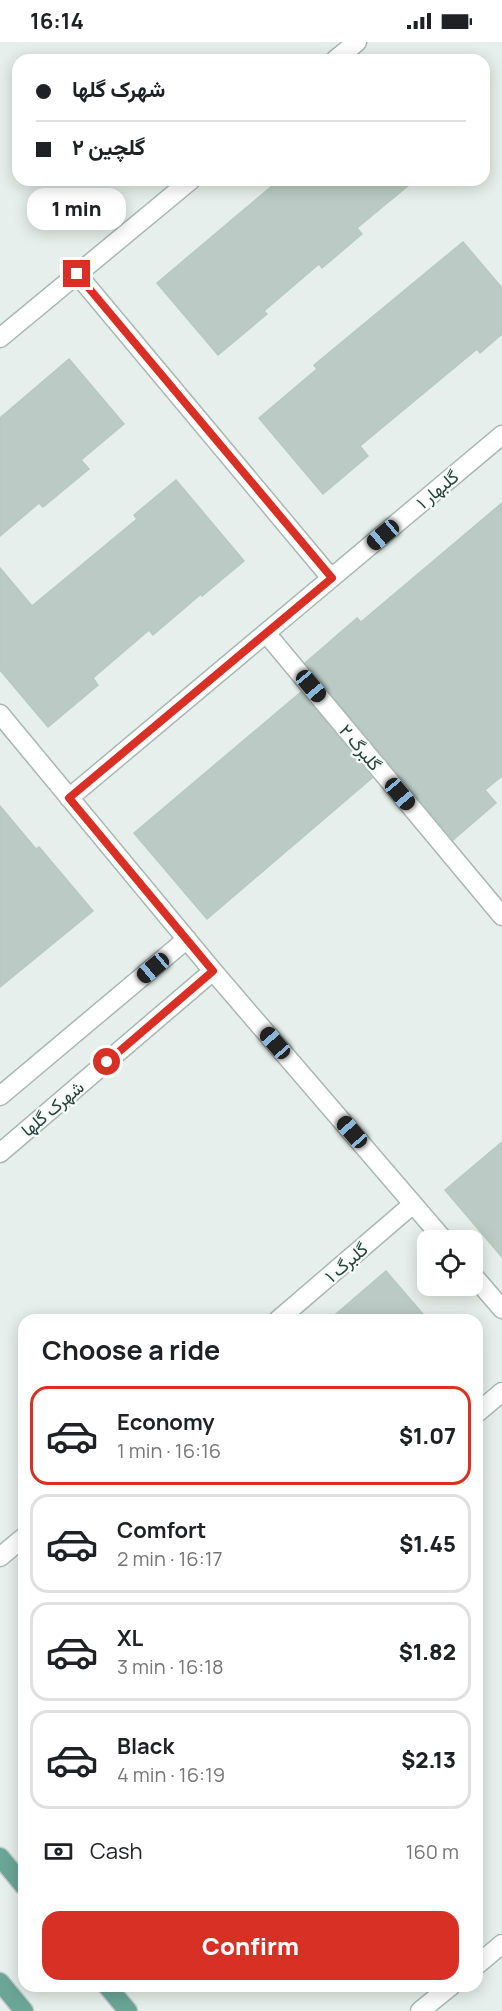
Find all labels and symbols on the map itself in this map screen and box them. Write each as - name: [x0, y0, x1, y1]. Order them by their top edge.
- callout: 1 min: [28, 187, 127, 229]
- route end: [63, 260, 90, 287]
- street label: گلبهار ۱: [411, 464, 463, 514]
- car: [363, 517, 403, 553]
- car: [293, 666, 329, 706]
- street label: گلبرگ ۲: [334, 719, 388, 775]
- car: [382, 774, 418, 814]
- car: [133, 950, 173, 986]
- car: [256, 1024, 294, 1062]
- route start: [93, 1048, 120, 1075]
- street label: شهرک گلها: [15, 1075, 89, 1141]
- car: [333, 1113, 371, 1151]
- street label: گلبرگ ۱: [319, 1237, 373, 1287]

